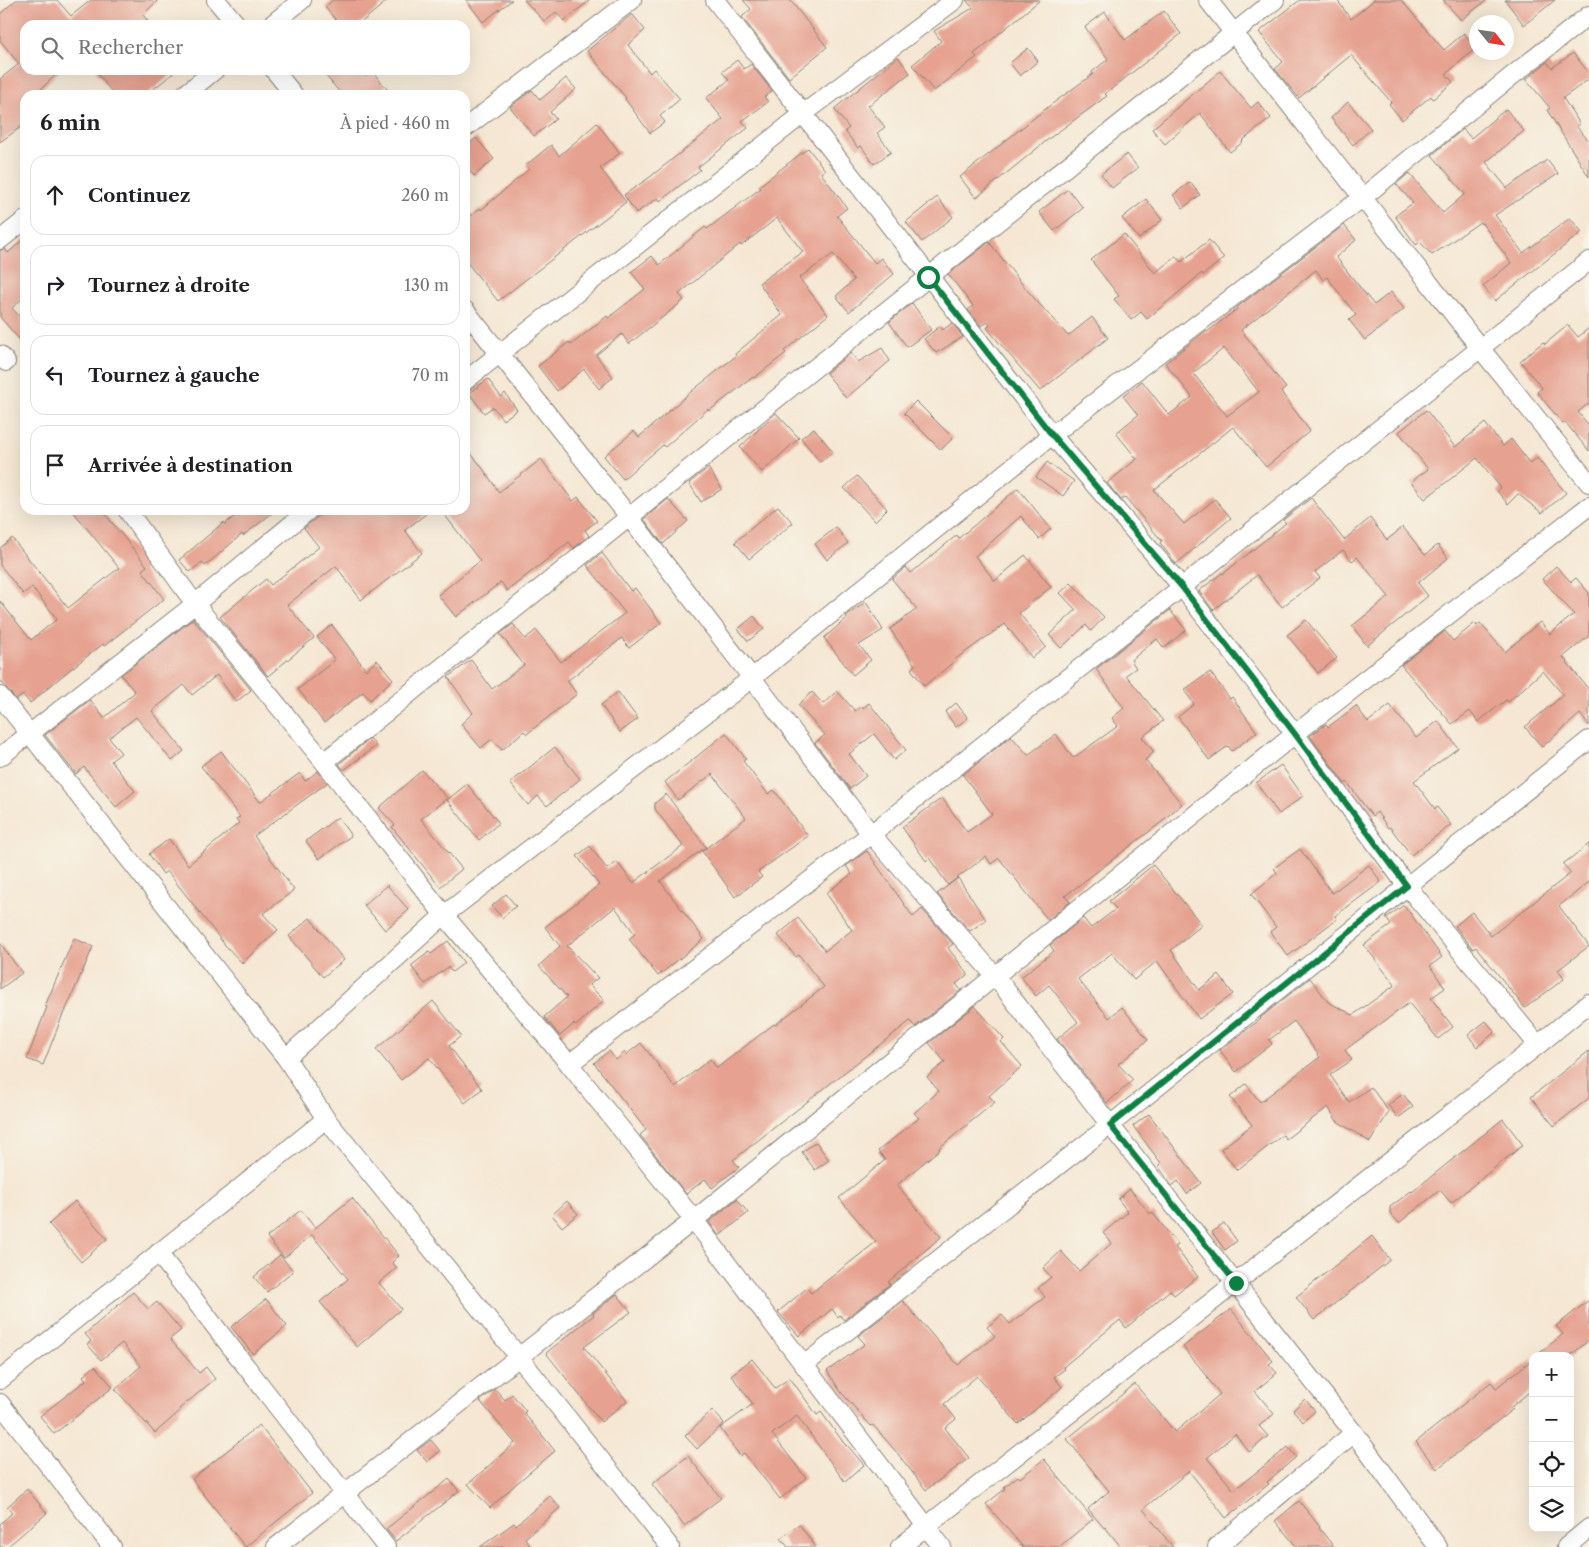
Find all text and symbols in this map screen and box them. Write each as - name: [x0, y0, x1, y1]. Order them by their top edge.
- north arrow: [1469, 15, 1514, 60]
- search box: [20, 20, 470, 75]
- icon: search: [38, 34, 66, 62]
- text: Rechercher: [78, 36, 183, 59]
- text: 6 min: [40, 110, 101, 135]
- text: À pied · 460 m: [340, 113, 450, 133]
- icon: ahead: [41, 181, 69, 209]
- text: Continuez: [88, 184, 190, 207]
- text: 260 m: [401, 185, 449, 205]
- route start: [917, 266, 940, 289]
- icon: right: [41, 271, 69, 299]
- text: Tournez à droite: [88, 274, 250, 297]
- text: 130 m: [404, 275, 449, 295]
- icon: left: [41, 361, 69, 389]
- text: Tournez à gauche: [88, 364, 260, 387]
- text: 70 m: [412, 365, 449, 385]
- icon: arrive: [41, 451, 69, 479]
- text: Arrivée à destination: [88, 454, 293, 477]
- route end: [1225, 1272, 1248, 1295]
- map controls: [1529, 1352, 1574, 1532]
- button: +: [1529, 1352, 1574, 1397]
- button: −: [1529, 1397, 1574, 1442]
- button: locate: [1529, 1442, 1574, 1487]
- button: layers: [1529, 1487, 1574, 1532]

